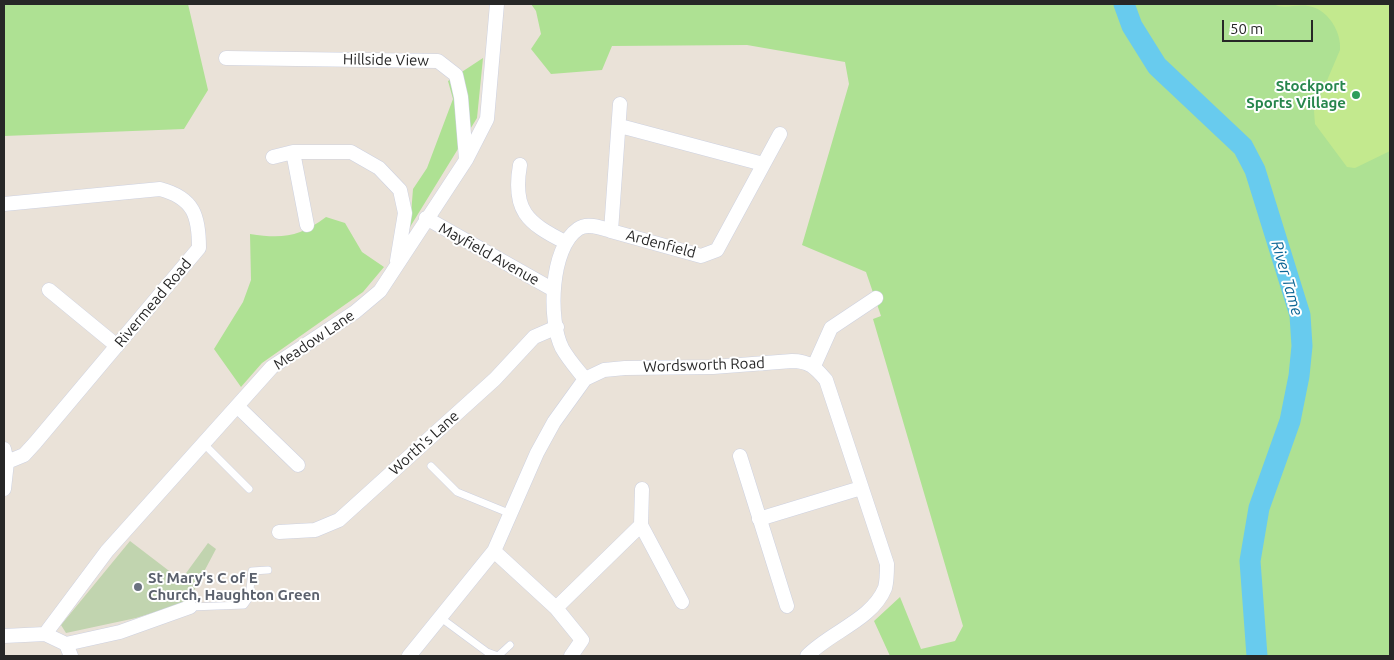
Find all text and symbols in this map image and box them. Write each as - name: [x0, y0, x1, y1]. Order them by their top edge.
- scale bar: [1224, 10, 1315, 42]
- text: 50 m: [1230, 20, 1263, 37]
- street label: Hillside View: [343, 50, 429, 70]
- place label: Stockport Sports Village: [1246, 77, 1346, 112]
- marker: Stockport Sports Village: [1350, 89, 1362, 101]
- street label: Mayfield Avenue: [436, 219, 542, 289]
- street label: Ardenfield: [624, 226, 698, 262]
- water label: River Tame: [1267, 238, 1307, 318]
- street label: Rivermead Road: [111, 255, 195, 351]
- street label: Meadow Lane: [270, 306, 358, 374]
- street label: Wordsworth Road: [643, 354, 765, 376]
- street label: Worth's Lane: [385, 407, 463, 479]
- place label: St Mary's C of E Church, Haughton Green: [148, 569, 320, 604]
- marker: St Mary's C of E Church, Haughton Green: [132, 581, 144, 593]

